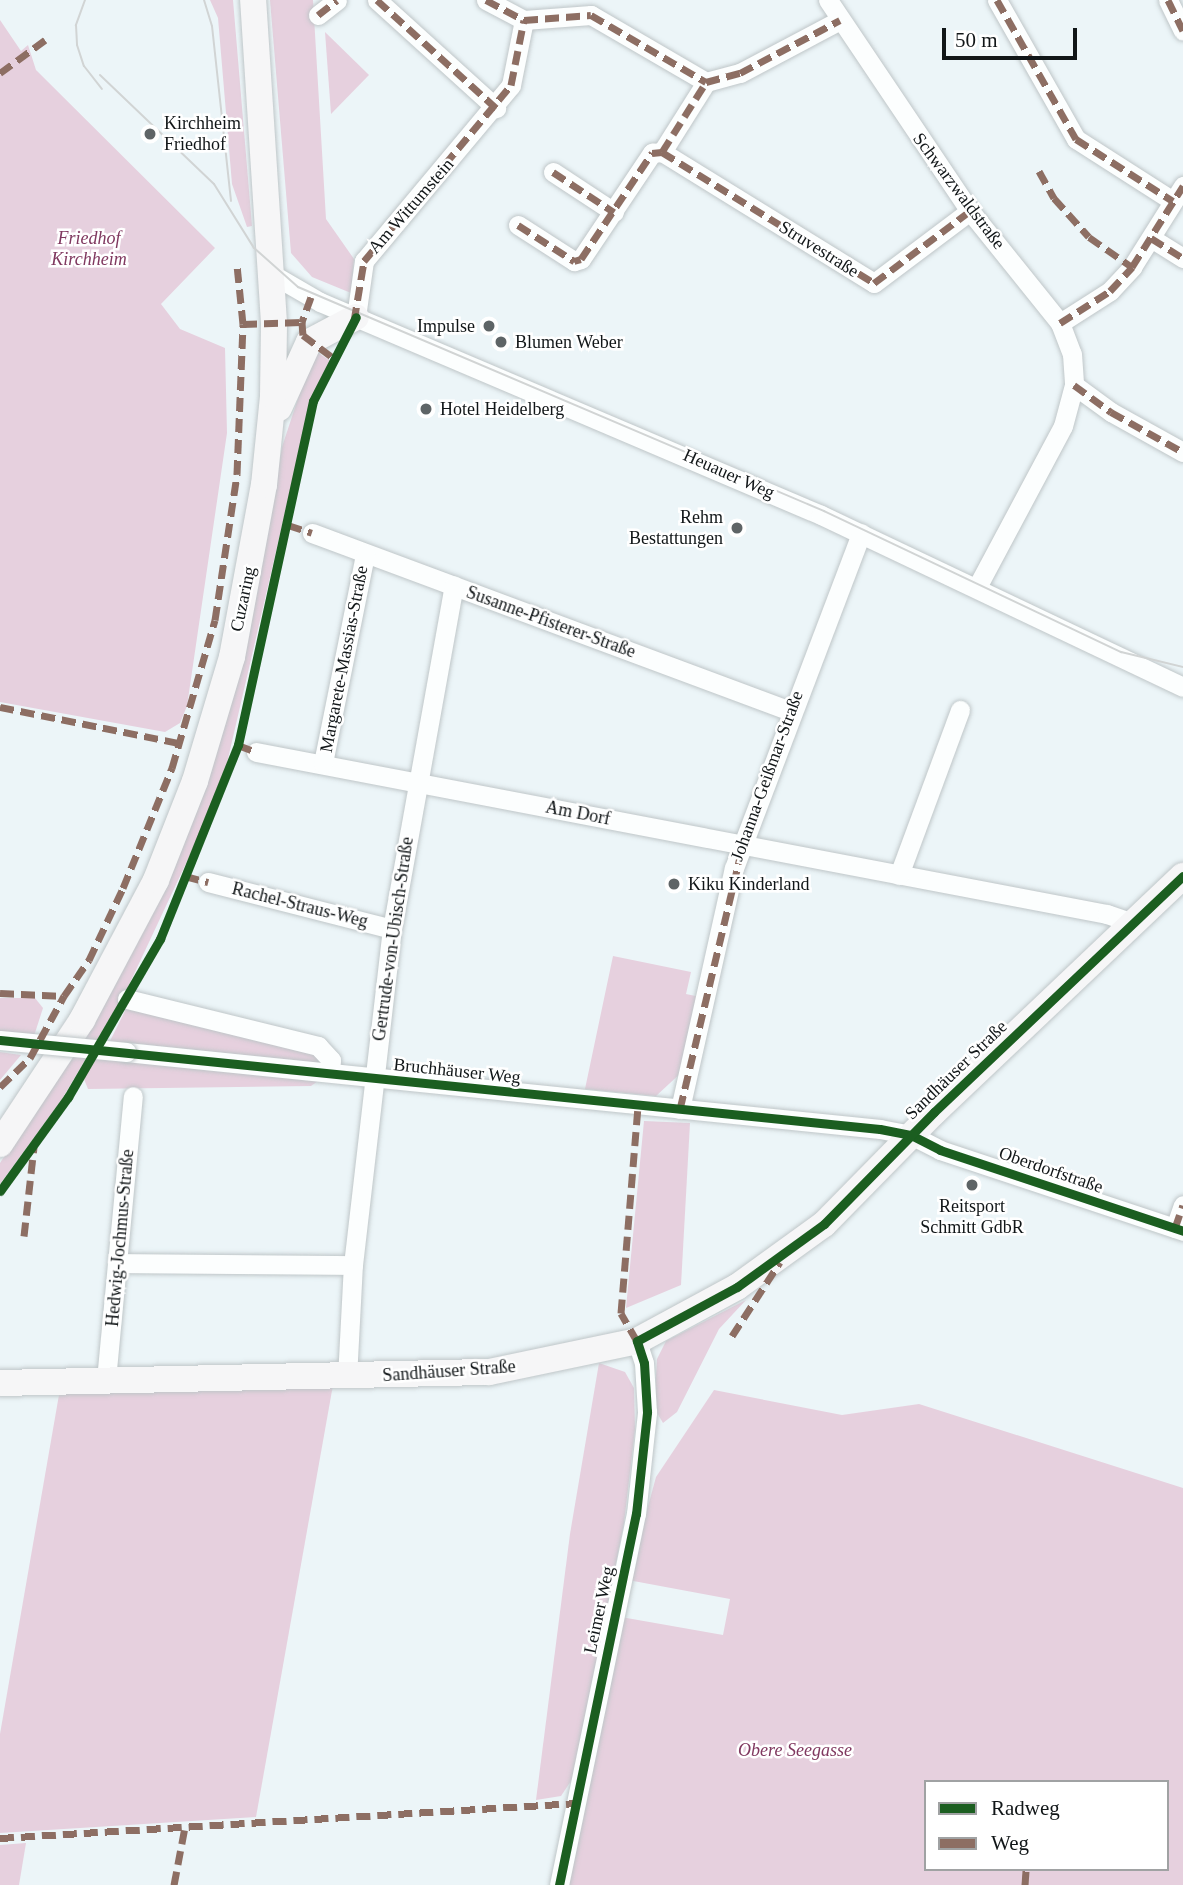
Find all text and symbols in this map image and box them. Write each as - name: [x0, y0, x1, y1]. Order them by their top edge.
- scale bar: [945, 14, 1080, 58]
- text: 50 m: [955, 28, 998, 52]
- place label: Kirchheim Friedhof: [164, 113, 241, 156]
- marker: Kirchheim Friedhof: [142, 126, 158, 142]
- street label: Schwarzwaldstraße: [908, 129, 1010, 253]
- street label: Am Wittumstein: [364, 154, 458, 258]
- street label: Struvestraße: [775, 216, 863, 282]
- park label: Friedhof Kirchheim: [51, 228, 127, 270]
- place label: Impulse: [417, 315, 475, 337]
- marker: Impulse: [481, 318, 497, 334]
- place label: Blumen Weber: [515, 331, 623, 353]
- marker: Blumen Weber: [493, 334, 509, 350]
- place label: Hotel Heidelberg: [440, 398, 564, 420]
- marker: Hotel Heidelberg: [418, 401, 434, 417]
- street label: Heuauer Weg: [680, 444, 778, 504]
- place label: Rehm Bestattungen: [629, 507, 723, 550]
- marker: Rehm Bestattungen: [729, 520, 745, 536]
- street label: Cuzaring: [226, 564, 260, 634]
- street label: Margarete-Massias-Straße: [315, 564, 373, 754]
- street label: Susanne-Pfisterer-Straße: [463, 581, 639, 663]
- street label: Johanna-Geißmar-Straße: [726, 688, 808, 864]
- street label: Am Dorf: [544, 796, 612, 830]
- street label: Gertrude-von-Ubisch-Straße: [368, 836, 418, 1042]
- place label: Kiku Kinderland: [688, 873, 809, 895]
- marker: Kiku Kinderland: [666, 876, 682, 892]
- street label: Rachel-Straus-Weg: [230, 878, 370, 932]
- street label: Sandhäuser Straße: [900, 1016, 1012, 1124]
- street label: Bruchhäuser Weg: [392, 1054, 522, 1088]
- street label: Oberdorfstraße: [996, 1142, 1106, 1198]
- street label: Hedwig-Jochmus-Straße: [101, 1148, 139, 1328]
- marker: Reitsport Schmitt GdbR: [964, 1177, 980, 1193]
- place label: Reitsport Schmitt GdbR: [920, 1196, 1024, 1238]
- street label: Sandhäuser Straße: [382, 1356, 516, 1386]
- street label: Leimer Weg: [579, 1564, 619, 1656]
- park label: Obere Seegasse: [738, 1739, 852, 1761]
- legend: [924, 1780, 1169, 1871]
- text: Radweg: [991, 1796, 1060, 1820]
- text: Weg: [991, 1831, 1029, 1855]

